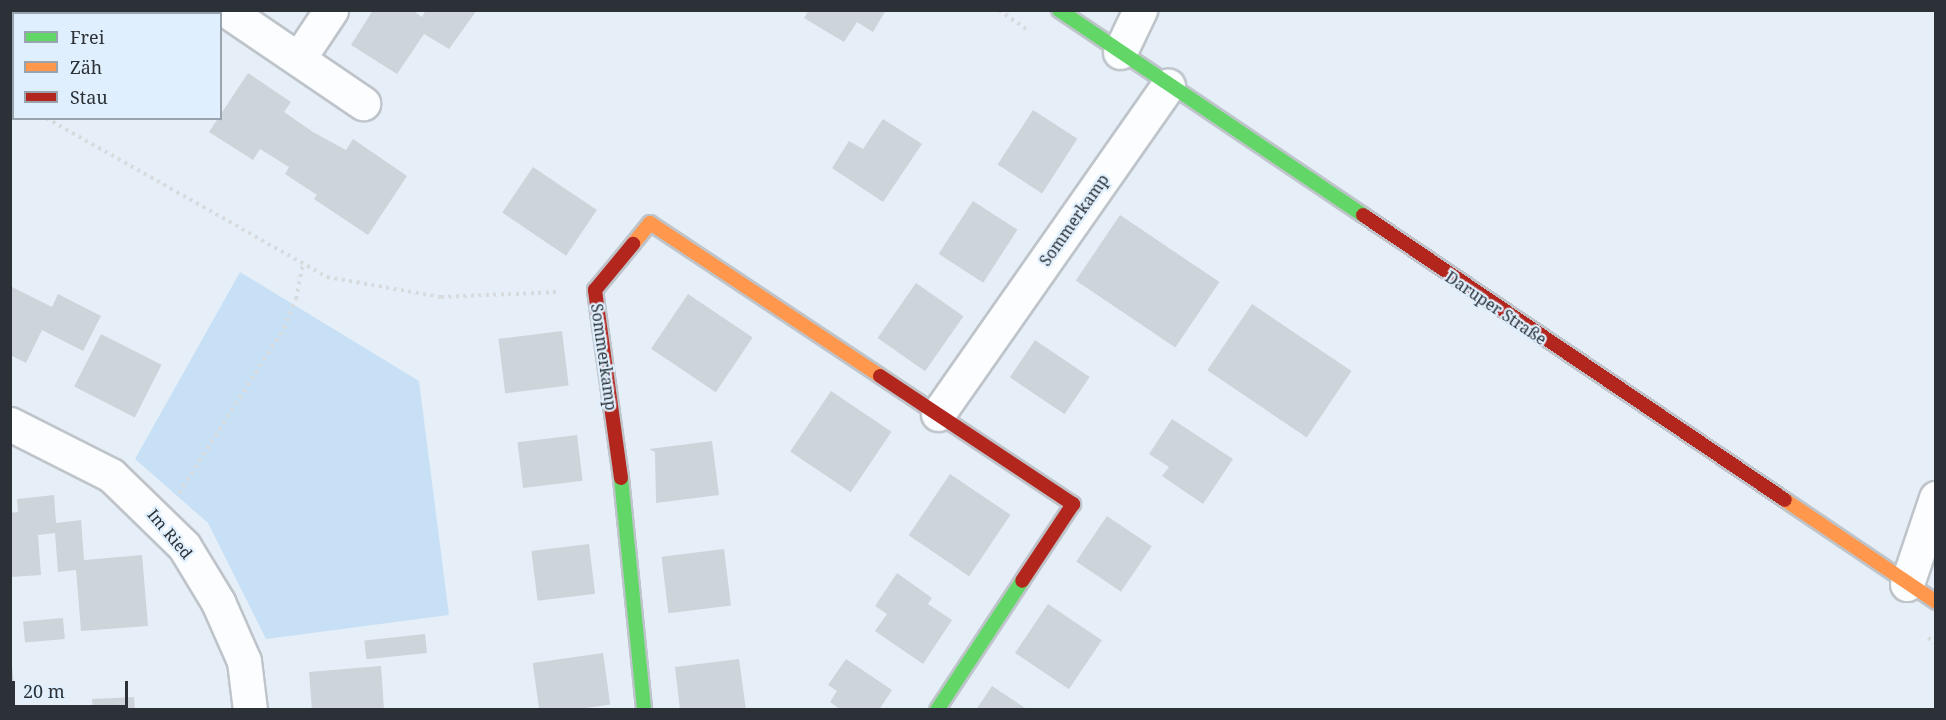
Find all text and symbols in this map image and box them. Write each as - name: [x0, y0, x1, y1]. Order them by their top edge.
- legend: [12, 12, 222, 120]
- text: Frei: [70, 25, 105, 49]
- text: Zäh: [70, 55, 102, 79]
- text: Stau: [70, 85, 108, 109]
- street label: Sommerkamp: [1035, 170, 1113, 270]
- street label: Daruper Straße: [1442, 267, 1550, 349]
- street label: Sommerkamp: [587, 302, 621, 412]
- street label: Im Ried: [144, 505, 196, 563]
- scale bar: [15, 669, 130, 707]
- text: 20 m: [23, 679, 65, 703]

